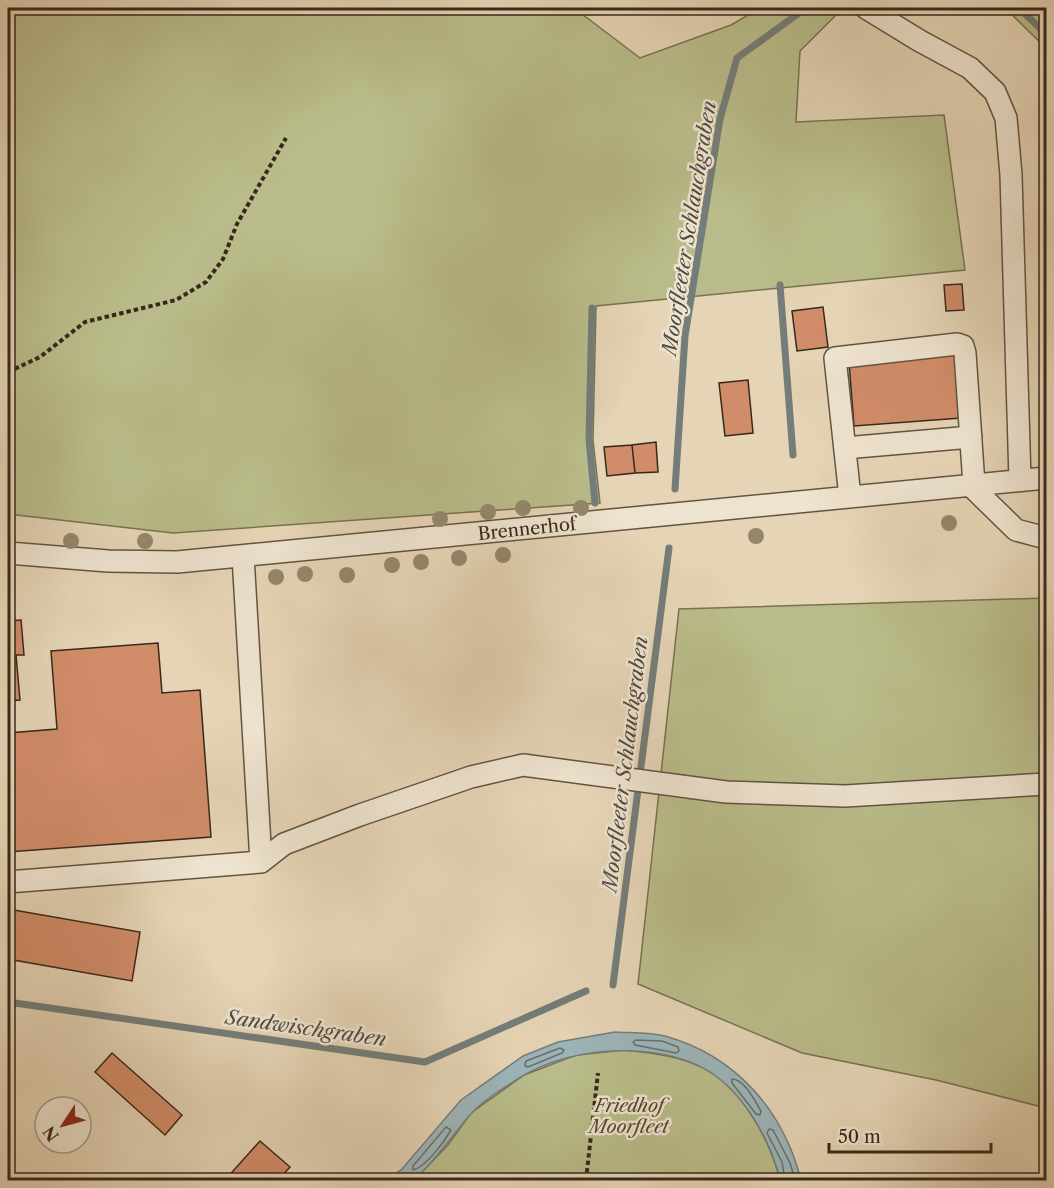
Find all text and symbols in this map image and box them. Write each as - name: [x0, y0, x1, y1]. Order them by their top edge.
- water label: Moorfleeter Schlauchgraben: [657, 99, 721, 359]
- street label: Brennerhof: [477, 513, 580, 545]
- water label: Moorfleeter Schlauchgraben: [597, 635, 653, 895]
- water label: Sandwischgraben: [223, 1005, 388, 1051]
- north arrow: [33, 1095, 93, 1155]
- park label: Friedhof Moorfleet: [587, 1095, 670, 1138]
- scale bar: [829, 1116, 991, 1154]
- text: N: [39, 1122, 63, 1145]
- text: 50 m: [838, 1126, 881, 1148]

